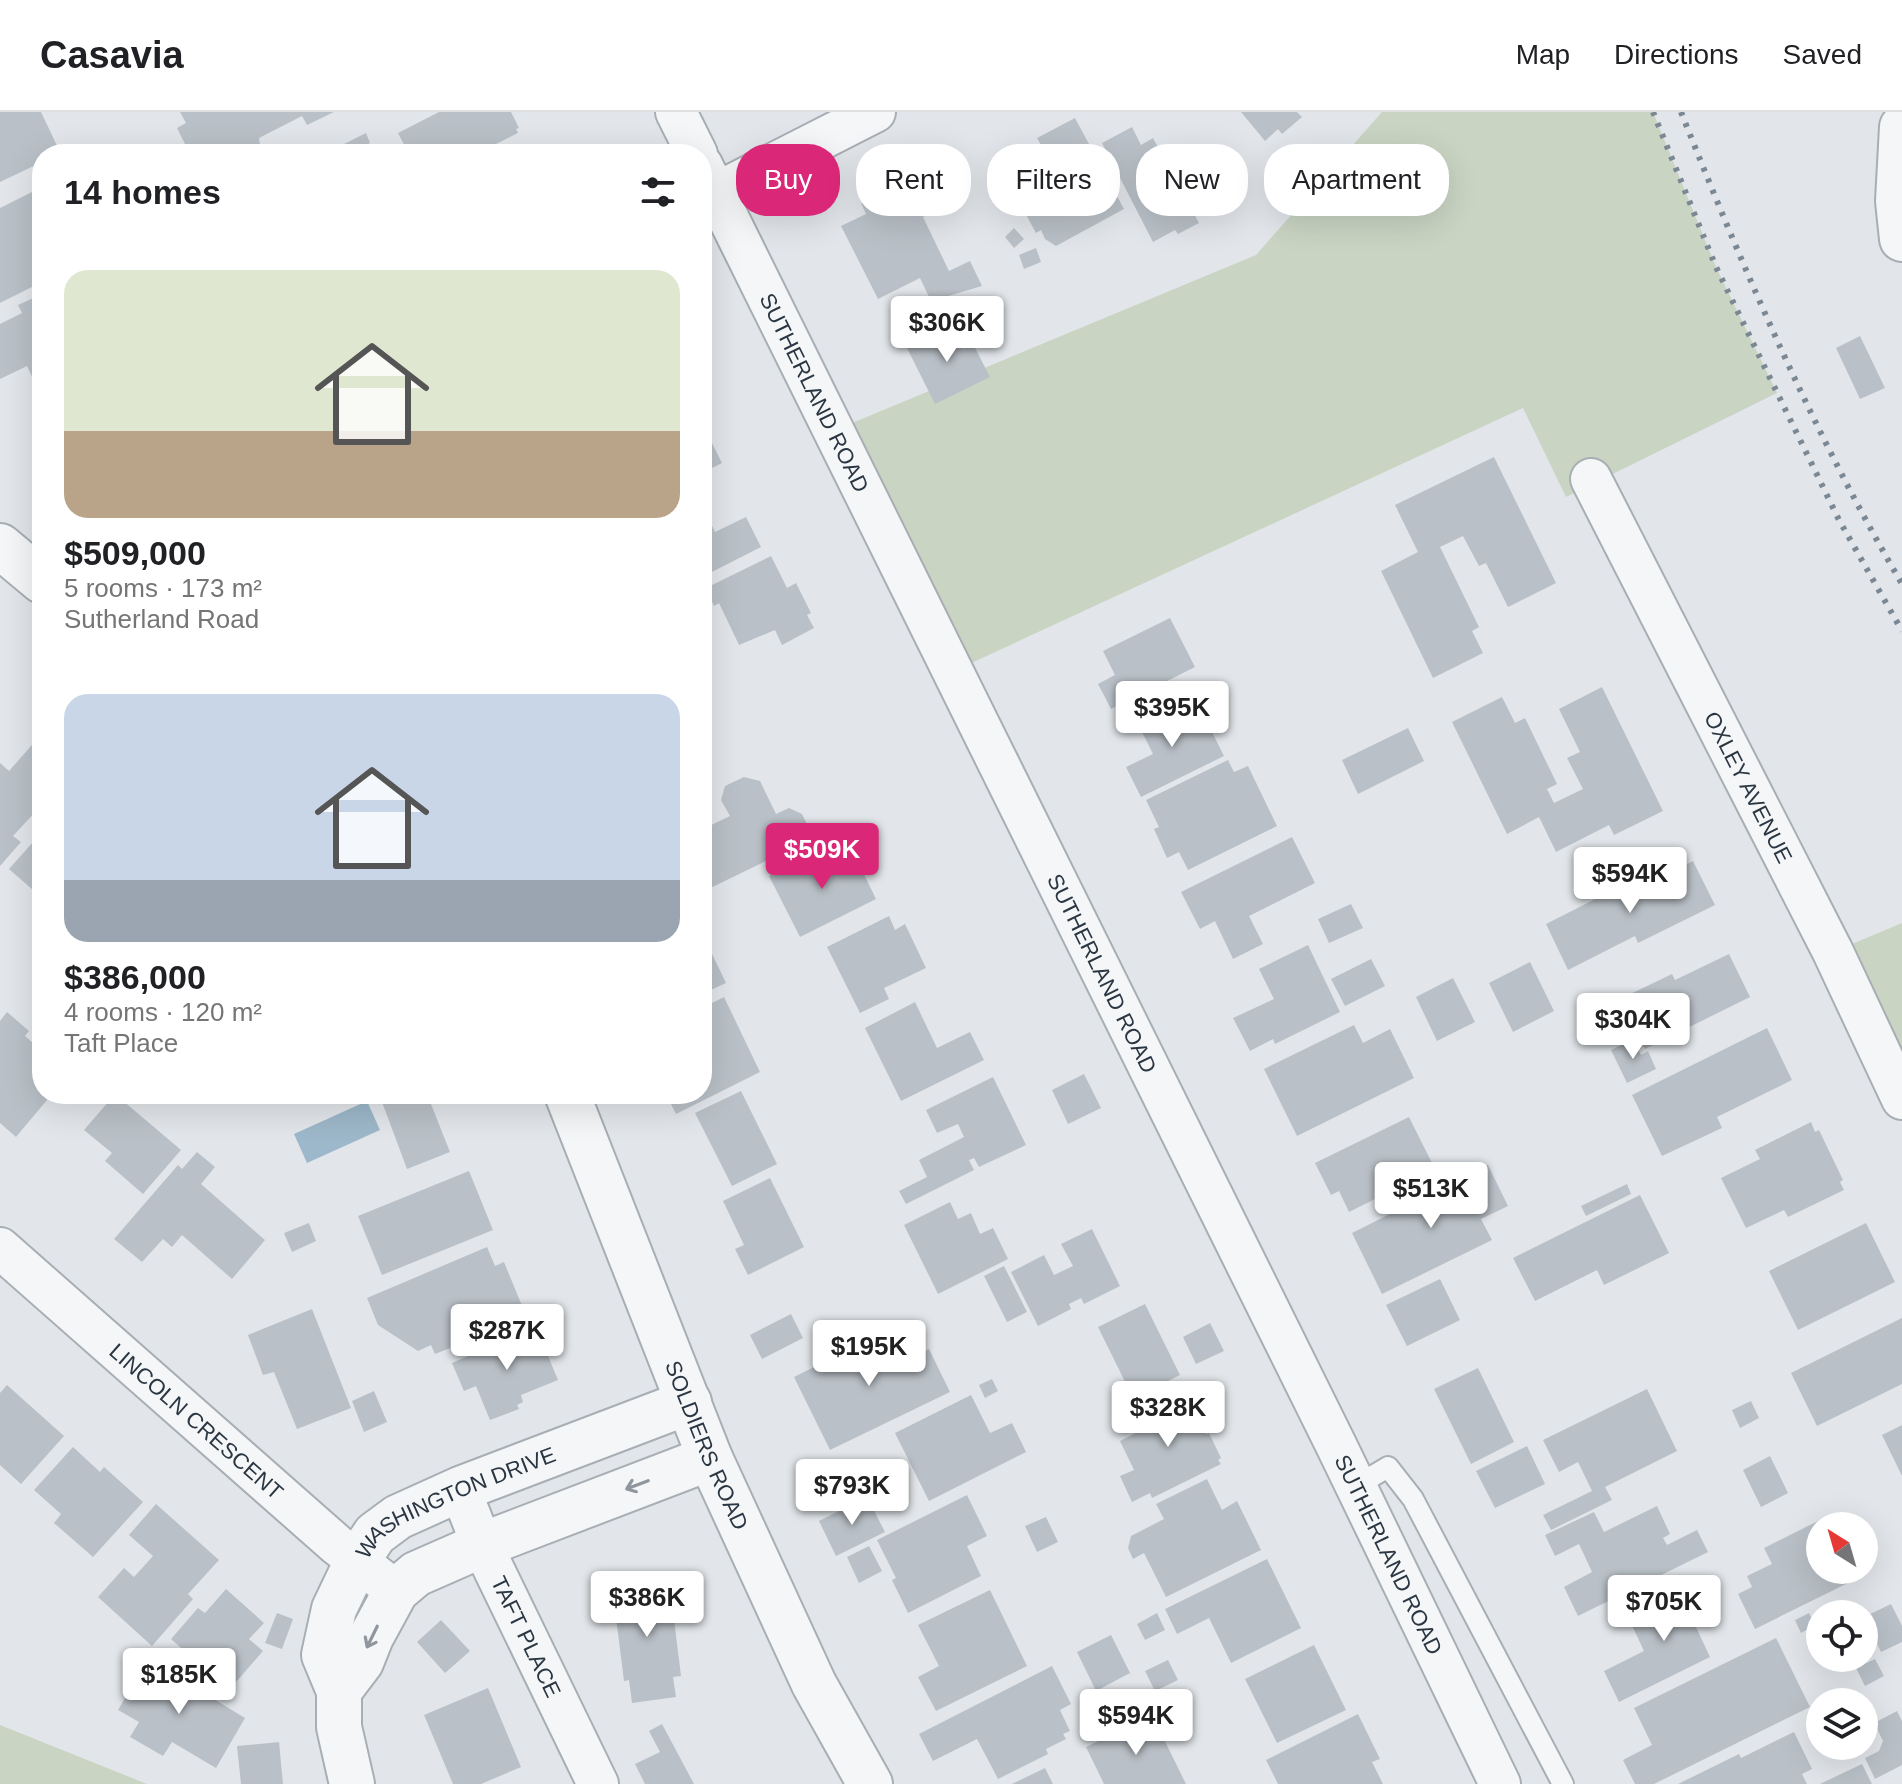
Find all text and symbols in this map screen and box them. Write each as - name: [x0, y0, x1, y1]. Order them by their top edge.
- text: Casavia: [40, 34, 184, 76]
- text: Map: [1516, 39, 1570, 70]
- text: Directions: [1614, 39, 1739, 70]
- text: Saved: [1783, 39, 1862, 70]
- chip: Buy: [736, 144, 840, 216]
- chip: Rent: [856, 144, 971, 216]
- chip: Filters: [987, 144, 1120, 216]
- chip: New: [1136, 144, 1248, 216]
- chip: Apartment: [1264, 144, 1449, 216]
- icon: filters: [636, 170, 680, 214]
- text: 14 homes: [64, 173, 221, 211]
- street label: SUTHERLAND ROAD: [755, 289, 874, 496]
- pin: $306K: [891, 296, 1003, 364]
- text: $306K: [909, 307, 985, 337]
- icon: home: [300, 322, 444, 466]
- text: $509,000: [64, 534, 206, 572]
- text: 5 rooms · 173 m²: [64, 573, 262, 603]
- text: Sutherland Road: [64, 604, 259, 634]
- pin: $395K: [1116, 681, 1228, 749]
- text: $395K: [1134, 692, 1210, 722]
- street label: OXLEY AVENUE: [1699, 707, 1797, 867]
- icon: home: [300, 746, 444, 890]
- pin: $509K: [766, 823, 878, 891]
- text: $509K: [784, 834, 860, 864]
- pin: $594K: [1574, 847, 1686, 915]
- text: $594K: [1592, 858, 1668, 888]
- street label: SUTHERLAND ROAD: [1042, 870, 1162, 1077]
- text: $386,000: [64, 958, 206, 996]
- pin: $304K: [1577, 993, 1689, 1061]
- text: 4 rooms · 120 m²: [64, 997, 262, 1027]
- text: $304K: [1595, 1004, 1671, 1034]
- text: Taft Place: [64, 1028, 178, 1058]
- pin: $513K: [1375, 1162, 1487, 1230]
- text: $513K: [1393, 1173, 1469, 1203]
- pin: $287K: [451, 1304, 563, 1372]
- text: $287K: [469, 1315, 545, 1345]
- pin: $195K: [813, 1320, 925, 1388]
- text: $195K: [831, 1331, 907, 1361]
- street label: LINCOLN CRESCENT: [104, 1339, 288, 1505]
- street label: SOLDIERS ROAD: [660, 1357, 753, 1534]
- pin: $328K: [1112, 1381, 1224, 1449]
- text: $328K: [1130, 1392, 1206, 1422]
- street label: WASHINGTON DRIVE: [351, 1442, 559, 1563]
- street label: SUTHERLAND ROAD: [1330, 1451, 1447, 1659]
- pin: $793K: [796, 1459, 908, 1527]
- text: $793K: [814, 1470, 890, 1500]
- one-way arrow: [625, 1479, 650, 1493]
- north arrow: [1806, 1512, 1878, 1584]
- map controls: [1806, 1512, 1878, 1760]
- pin: $386K: [591, 1571, 703, 1639]
- street label: TAFT PLACE: [486, 1572, 566, 1701]
- pin: $705K: [1608, 1575, 1720, 1643]
- text: $386K: [609, 1582, 685, 1612]
- text: $705K: [1626, 1586, 1702, 1616]
- button: locate: [1806, 1600, 1878, 1672]
- one-way arrow: [364, 1624, 379, 1648]
- pin: $185K: [123, 1648, 235, 1716]
- text: $185K: [141, 1659, 217, 1689]
- button: layers: [1806, 1688, 1878, 1760]
- pin: $594K: [1080, 1689, 1192, 1757]
- text: $594K: [1098, 1700, 1174, 1730]

